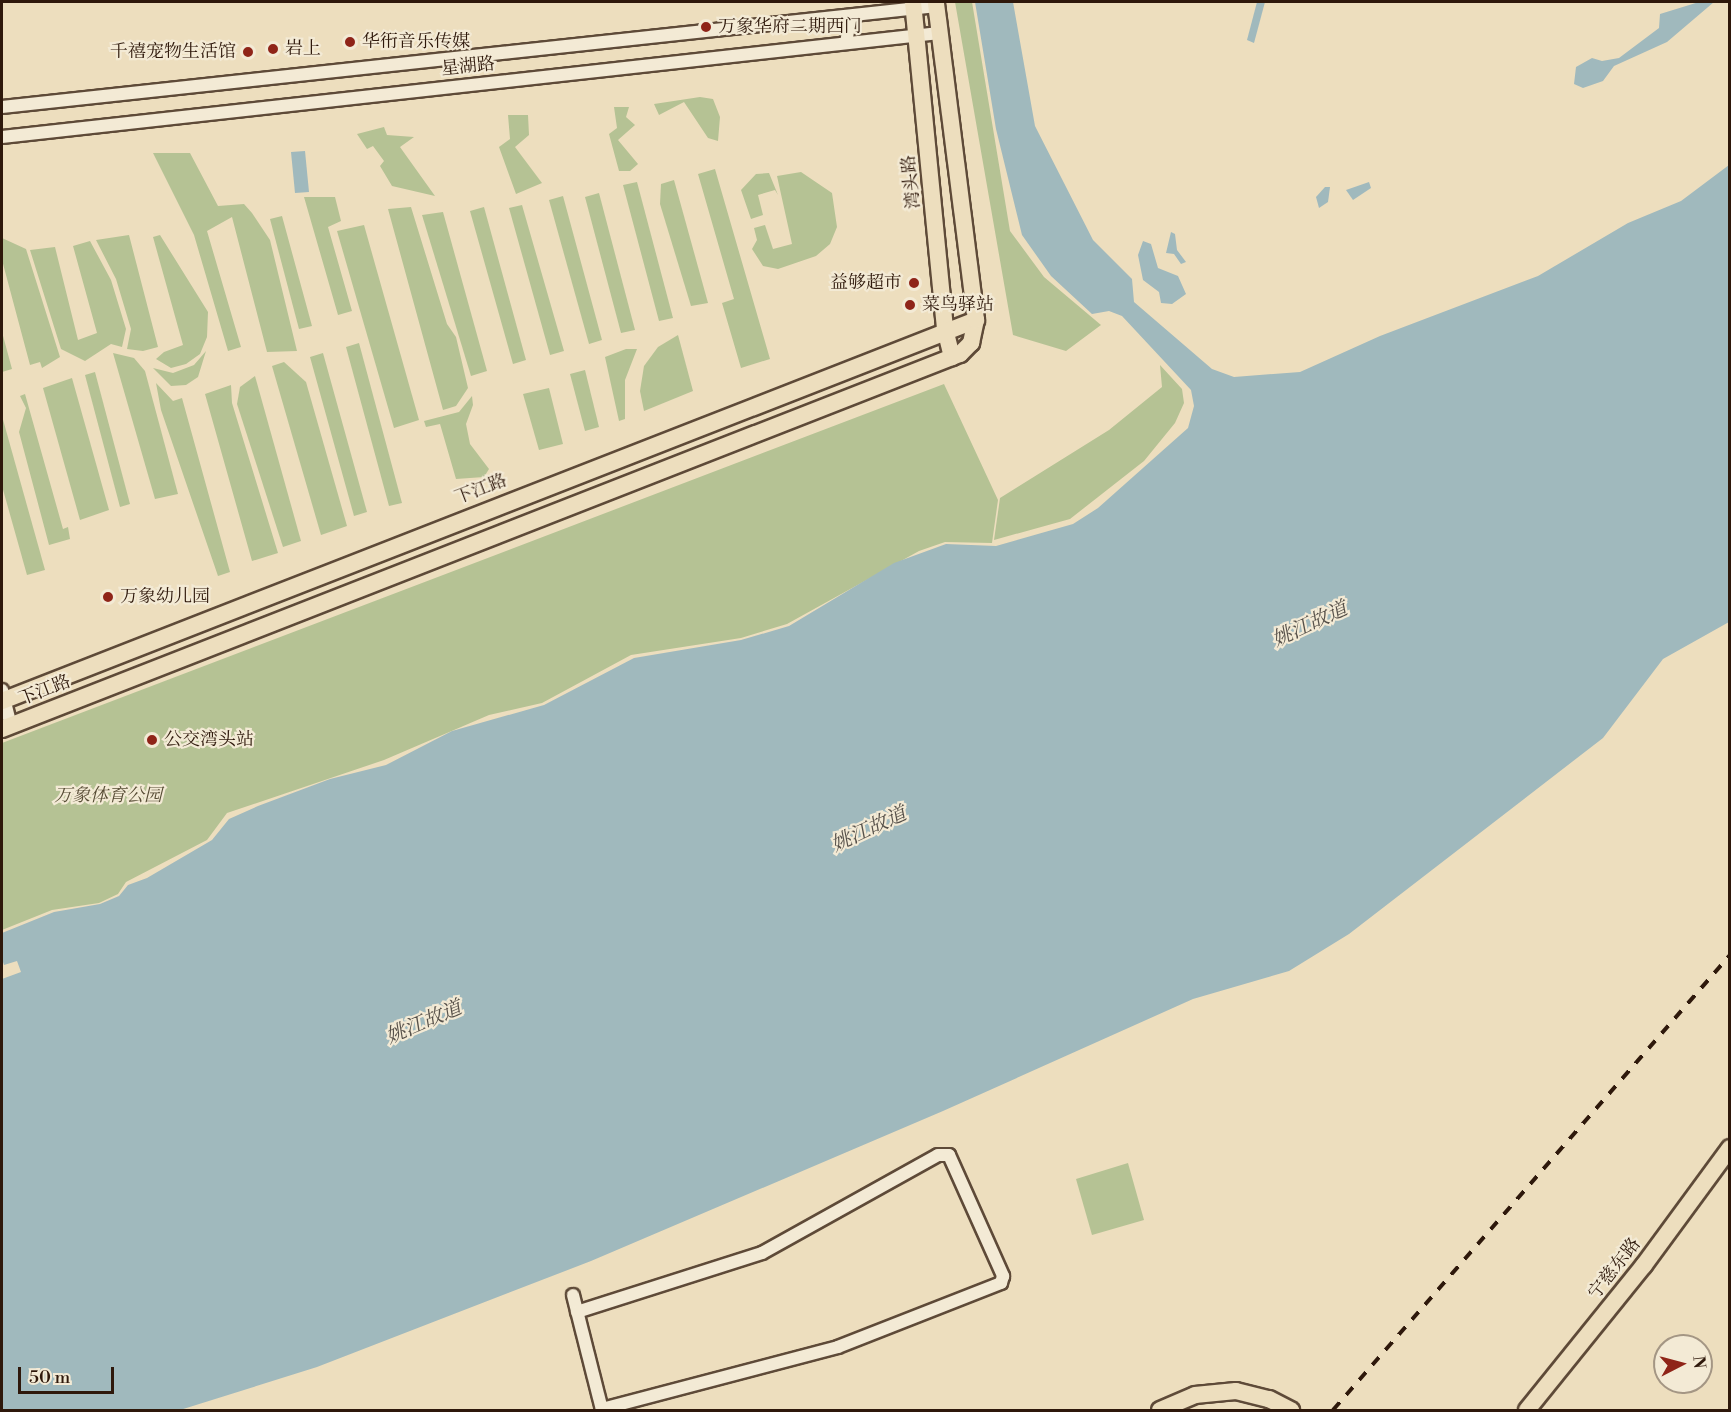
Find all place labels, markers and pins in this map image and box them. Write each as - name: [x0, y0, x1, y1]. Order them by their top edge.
- place label: 万象华府二期西门: [718, 16, 862, 38]
- marker: 万象华府二期西门: [699, 20, 713, 34]
- place label: 华衎音乐传媒: [362, 31, 470, 53]
- marker: 华衎音乐传媒: [343, 35, 357, 49]
- place label: 岩上: [285, 38, 321, 60]
- place label: 千禧宠物生活馆: [110, 41, 236, 63]
- marker: 岩上: [266, 42, 280, 56]
- marker: 千禧宠物生活馆: [241, 45, 255, 59]
- place label: 益够超市: [830, 272, 902, 294]
- marker: 益够超市: [907, 276, 921, 290]
- place label: 菜鸟驿站: [922, 294, 994, 316]
- marker: 菜鸟驿站: [903, 298, 917, 312]
- place label: 万象幼儿园: [120, 586, 210, 608]
- marker: 万象幼儿园: [101, 590, 115, 604]
- place label: 公交湾头站: [164, 729, 254, 751]
- marker: 公交湾头站: [145, 733, 159, 747]

